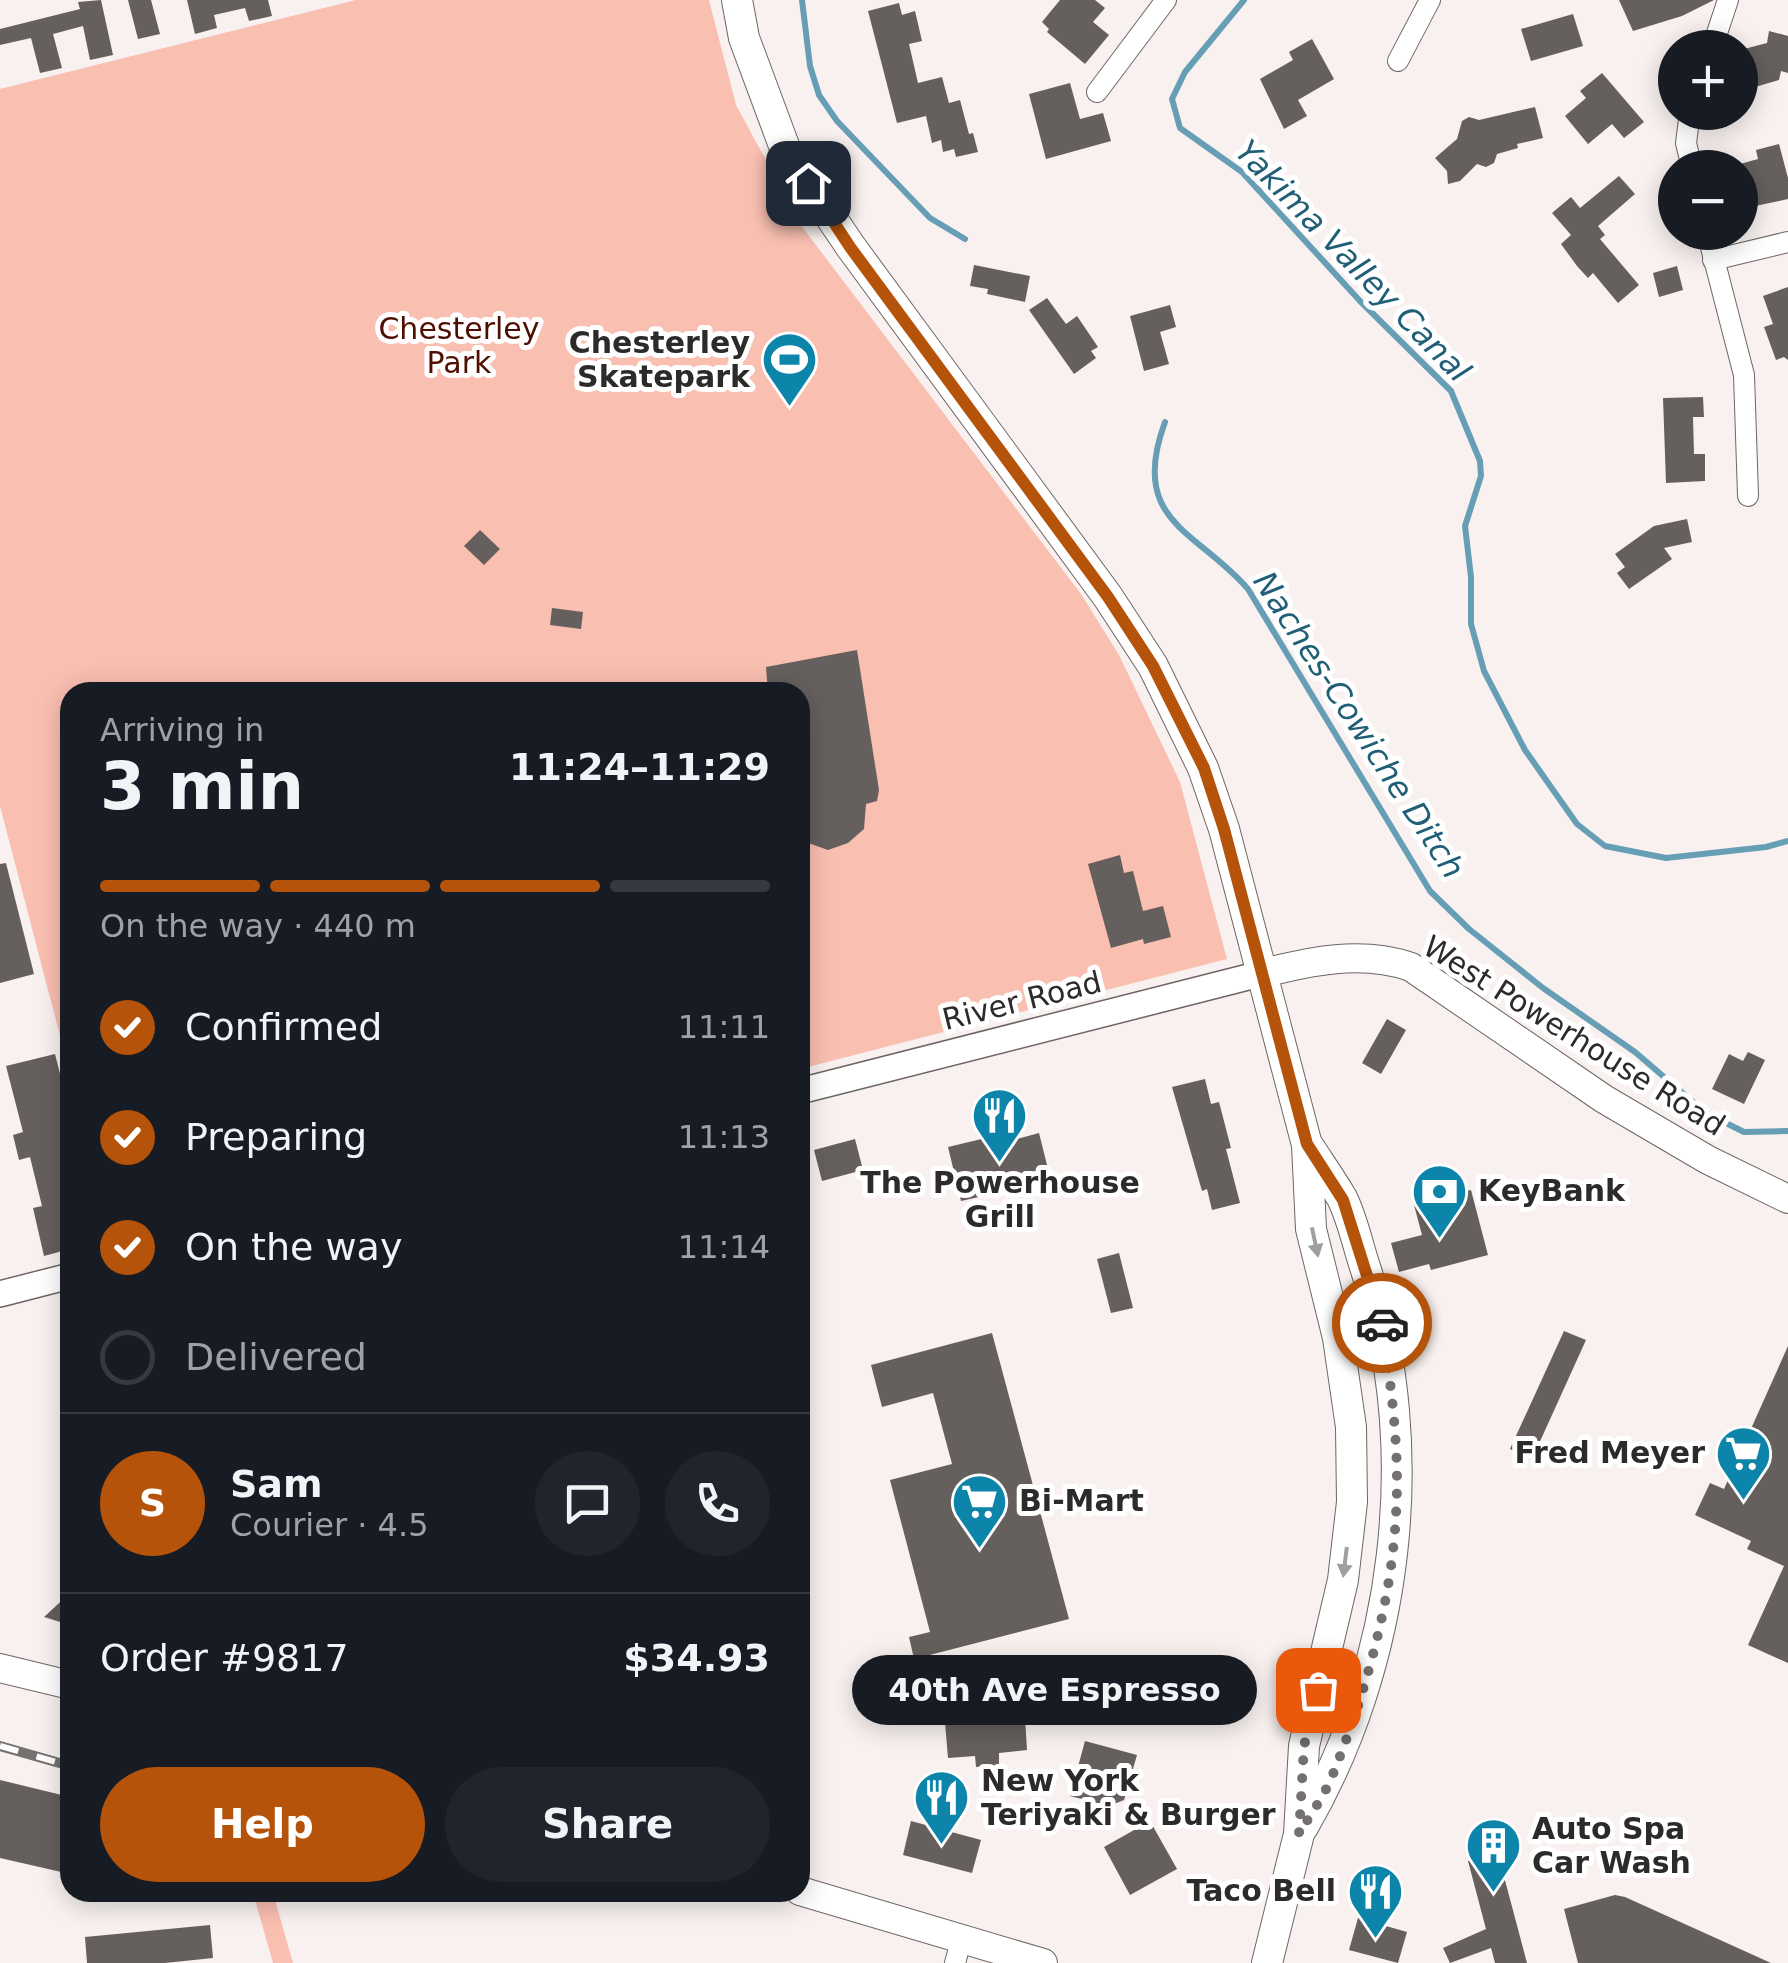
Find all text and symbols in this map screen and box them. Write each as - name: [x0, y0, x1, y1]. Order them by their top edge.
- map controls: [1658, 30, 1758, 250]
- button: +: [1658, 30, 1758, 130]
- water label: Yakima Valley Canal: [1228, 132, 1478, 390]
- pin: [766, 141, 851, 226]
- button: −: [1658, 150, 1758, 250]
- icon: home: [781, 156, 836, 211]
- park label: Chesterley Park: [378, 311, 540, 380]
- place label: Chesterley Skatepark: [569, 325, 751, 394]
- sports icon: Chesterley Skatepark: [759, 330, 819, 409]
- water label: Naches-Cowiche Ditch: [1246, 565, 1472, 885]
- text: Arriving in: [100, 711, 264, 749]
- text: 11:24–11:29: [509, 745, 770, 789]
- text: 3 min: [100, 749, 304, 824]
- text: On the way · 440 m: [100, 907, 416, 945]
- street label: West Powerhouse Road: [1417, 928, 1731, 1143]
- street label: River Road: [939, 964, 1105, 1037]
- icon: check: [100, 1000, 155, 1055]
- text: Confirmed: [185, 1005, 382, 1049]
- text: 11:11: [678, 1008, 770, 1046]
- restaurant icon: The Powerhouse Grill: [970, 1085, 1030, 1164]
- icon: check: [100, 1110, 155, 1165]
- text: Preparing: [185, 1115, 367, 1159]
- text: 11:13: [678, 1118, 770, 1156]
- bank icon: KeyBank: [1409, 1161, 1469, 1240]
- place label: The Powerhouse Grill: [860, 1165, 1140, 1234]
- place label: KeyBank: [1478, 1173, 1626, 1208]
- icon: check: [100, 1220, 155, 1275]
- text: On the way: [185, 1225, 402, 1269]
- one-way arrow: [1308, 1227, 1323, 1258]
- text: 11:14: [678, 1228, 770, 1266]
- courier: [1332, 1273, 1432, 1373]
- icon: car: [1355, 1296, 1410, 1351]
- text: Delivered: [185, 1335, 367, 1379]
- supermarket icon: Fred Meyer: [1714, 1423, 1774, 1502]
- place label: Fred Meyer: [1514, 1435, 1705, 1470]
- button: chat: [535, 1451, 640, 1556]
- button: phone: [665, 1451, 770, 1556]
- text: Sam: [230, 1462, 323, 1506]
- supermarket icon: Bi-Mart: [950, 1471, 1010, 1550]
- text: S: [139, 1481, 166, 1525]
- place label: Bi-Mart: [1019, 1483, 1144, 1518]
- text: Courier · 4.5: [230, 1506, 429, 1544]
- one-way arrow: [1337, 1547, 1353, 1579]
- text: Order #9817: [100, 1636, 349, 1680]
- text: $34.93: [623, 1636, 770, 1680]
- pin: [1276, 1648, 1361, 1733]
- callout: 40th Ave Espresso: [853, 1655, 1258, 1725]
- icon: bag: [1291, 1663, 1346, 1718]
- text: 40th Ave Espresso: [888, 1671, 1221, 1709]
- place label: New York Teriyaki & Burger: [981, 1763, 1276, 1832]
- button: Help: [100, 1767, 425, 1882]
- button: Share: [445, 1767, 770, 1882]
- restaurant icon: New York Teriyaki & Burger: [912, 1768, 972, 1847]
- place label: Auto Spa Car Wash: [1532, 1811, 1691, 1880]
- building icon: Auto Spa Car Wash: [1463, 1816, 1523, 1895]
- restaurant icon: Taco Bell: [1345, 1861, 1405, 1940]
- place label: Taco Bell: [1187, 1873, 1336, 1908]

